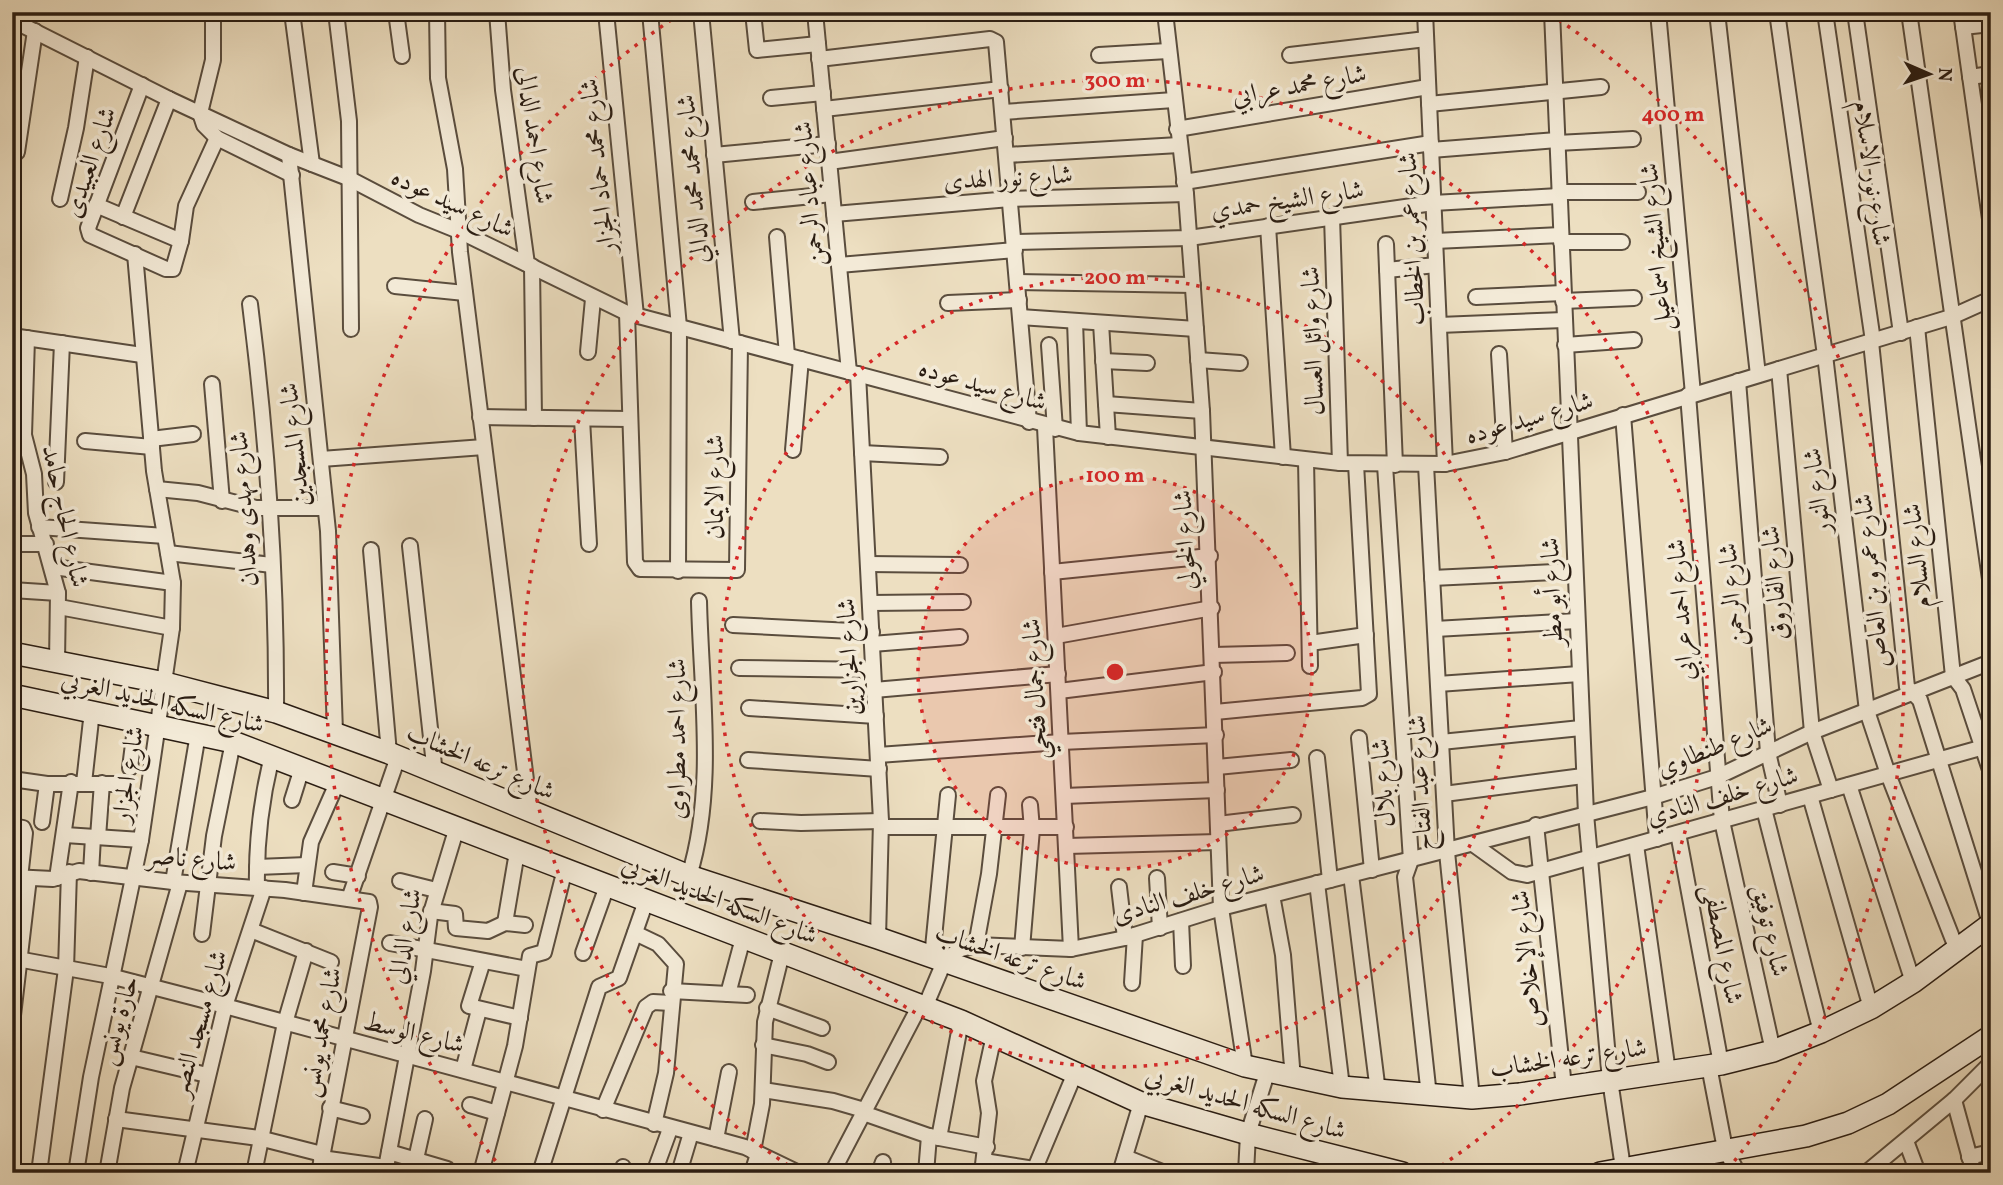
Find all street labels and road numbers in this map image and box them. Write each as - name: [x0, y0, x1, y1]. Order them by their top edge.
- street label: شارع محمد عرابي: [1229, 56, 1370, 117]
- street label: شارع احمد الدالى: [505, 64, 561, 207]
- street label: شارع محمد حماد الجزار: [572, 76, 628, 258]
- street label: شارع محمد محمد الدالي: [669, 93, 721, 265]
- street label: شارع نور الاسلام: [1840, 98, 1899, 249]
- street label: شارع العبيدى: [55, 102, 128, 223]
- street label: شارع عباد الرحمن: [786, 119, 836, 268]
- street label: شارع عمر بن الخطاب: [1390, 151, 1438, 327]
- street label: شارع نور الهدى: [942, 158, 1074, 202]
- street label: شارع سيد عوده: [384, 160, 519, 250]
- street label: شارع الشيخ اسماعيل: [1632, 161, 1686, 332]
- street label: شارع الشيخ حمدي: [1208, 172, 1367, 234]
- street label: شارع وائل العسال: [1293, 266, 1337, 416]
- street label: شارع سيد عوده: [914, 350, 1051, 423]
- street label: شارع المسجدين: [272, 381, 322, 509]
- street label: شارع سيد عوده: [1461, 383, 1598, 456]
- street label: شارع مهدى وهدان: [222, 430, 270, 588]
- street label: شارع الايمان: [698, 435, 736, 539]
- street label: شارع الحاج حامد: [27, 442, 97, 592]
- street label: شارع النور: [1795, 446, 1843, 539]
- street label: شارع الخولي: [1165, 489, 1209, 591]
- street label: شارع عمرو بن العاص: [1846, 492, 1902, 670]
- street label: شارع السلام: [1895, 501, 1944, 610]
- street label: شارع الفاروق: [1753, 524, 1801, 642]
- street label: شارع أبو مطر: [1532, 537, 1575, 650]
- street label: شارع احمد عرابي: [1659, 538, 1707, 682]
- street label: شارع الرحمن: [1711, 541, 1757, 648]
- street label: شارع الجزارين: [829, 597, 873, 717]
- street label: شارع جمال فتحي: [1014, 617, 1063, 760]
- street label: شارع احمد مطراوى: [660, 658, 698, 820]
- street label: شارع السكه الحديد الغربي: [57, 662, 268, 746]
- street label: شارع طنطاوي: [1651, 708, 1779, 789]
- street label: شارع عبد الفتاح: [1399, 714, 1447, 852]
- street label: شارع ترعه الخشاب: [400, 715, 560, 812]
- street label: شارع الجزار: [103, 723, 156, 828]
- street label: شارع بلال: [1363, 737, 1407, 828]
- street label: شارع خلف النادي: [1642, 758, 1803, 838]
- street label: شارع ناصر: [143, 838, 238, 884]
- street label: شارع السكه الحديد الغربي: [615, 847, 823, 957]
- street label: شارع خلف النادى: [1108, 856, 1269, 936]
- street label: شارع المصطفى: [1691, 881, 1751, 1008]
- street label: شارع توفيق: [1739, 881, 1797, 981]
- street label: شارع الدالي: [380, 886, 434, 987]
- street label: شارع الإخلاص: [1503, 888, 1555, 1029]
- street label: شارع ترعه الخشاب: [929, 915, 1091, 1003]
- street label: شارع مسجد النصر: [161, 946, 240, 1104]
- street label: شارع محمد يونس: [292, 964, 354, 1101]
- street label: حارة يونس: [89, 972, 149, 1069]
- street label: شارع الوسط: [358, 1004, 468, 1066]
- street label: شارع ترعه الخشاب: [1487, 1030, 1649, 1090]
- street label: شارع السكه الحديد الغربي: [1140, 1058, 1350, 1152]

